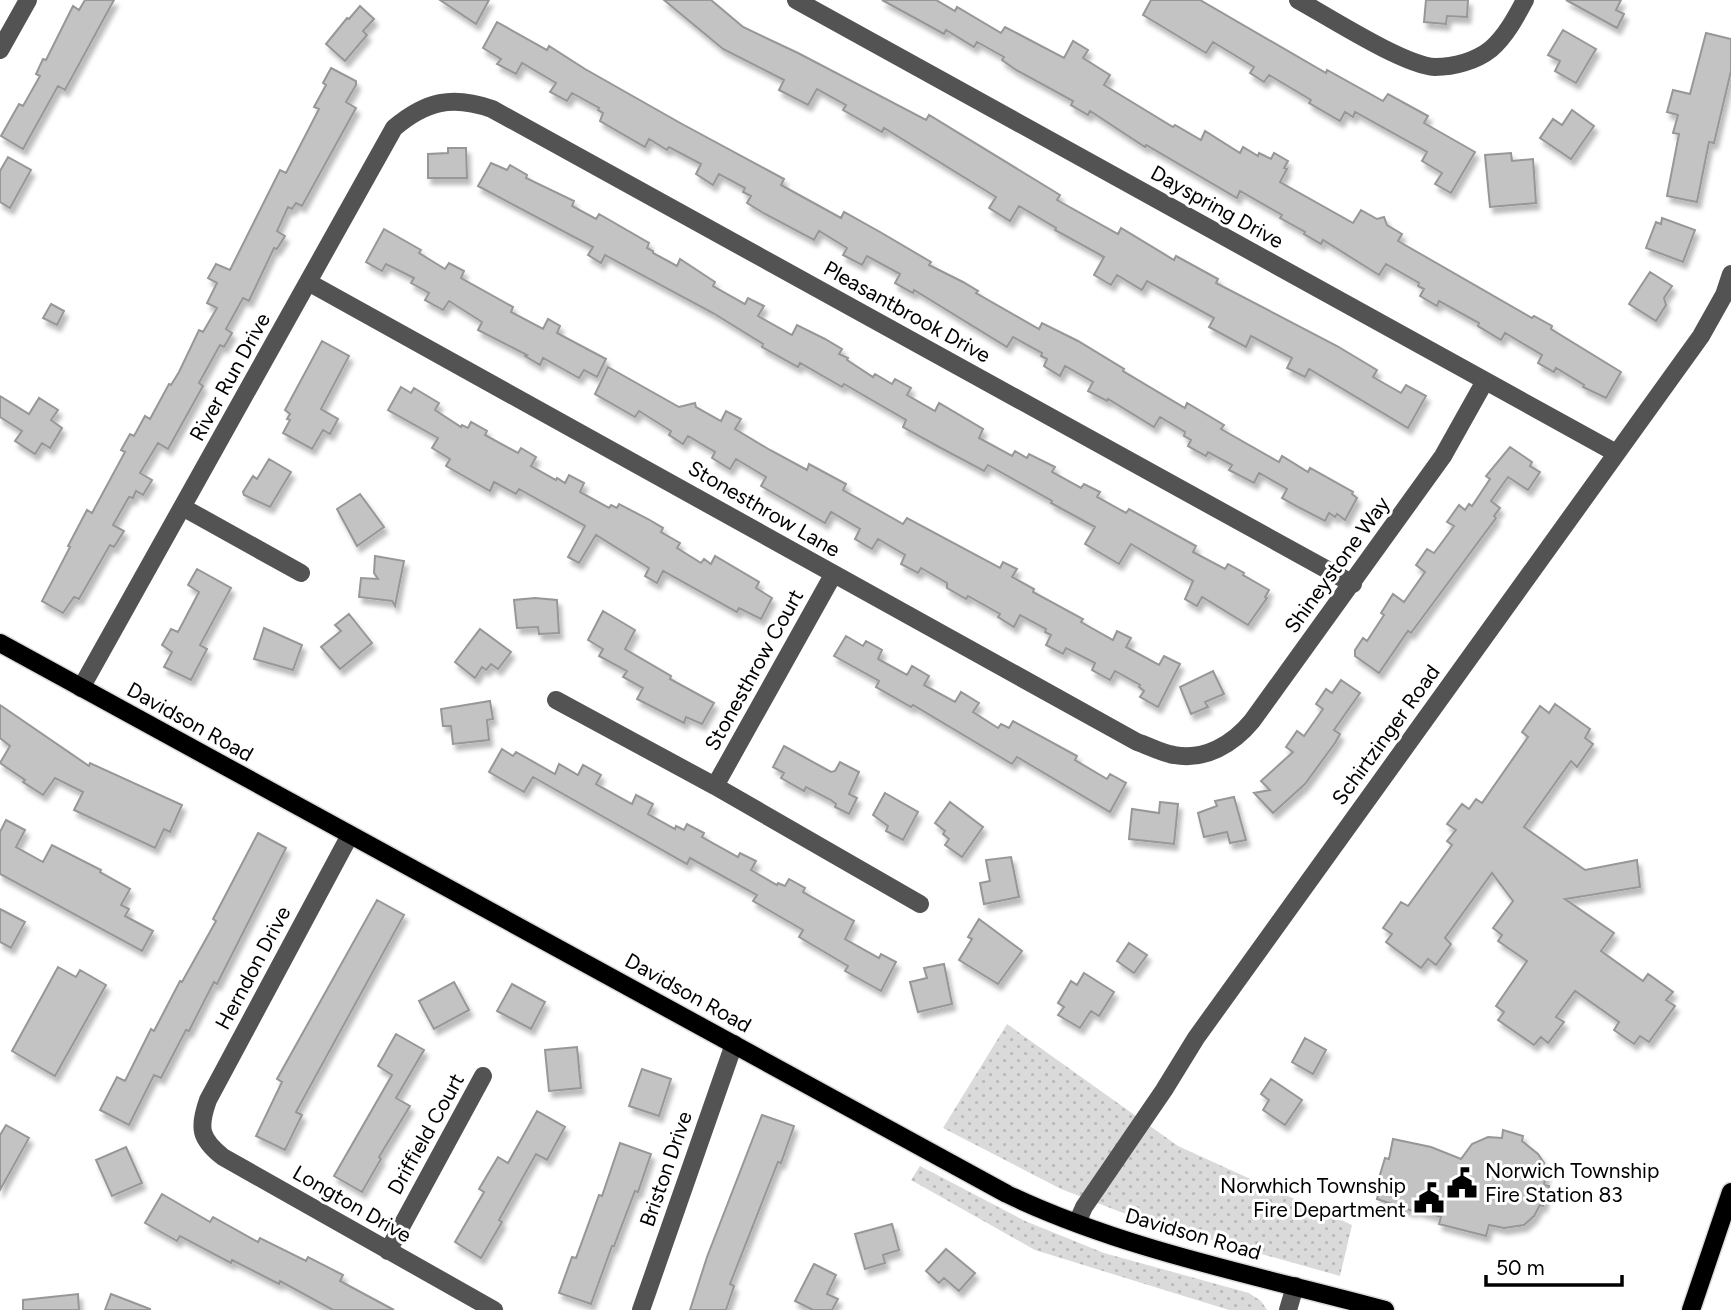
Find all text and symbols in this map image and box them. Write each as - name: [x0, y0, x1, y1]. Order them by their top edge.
- street label: Dayspring Drive: [1146, 160, 1288, 253]
- street label: Pleasantbrook Drive: [819, 255, 995, 368]
- street label: River Run Drive: [184, 308, 275, 445]
- street label: Stonesthrow Lane: [684, 455, 845, 562]
- street label: Shineystone Way: [1279, 492, 1394, 638]
- street label: Stonesthrow Court: [699, 585, 808, 755]
- street label: Schirtzinger Road: [1326, 660, 1445, 810]
- street label: Davidson Road: [123, 677, 258, 767]
- street label: Herndon Drive: [210, 902, 296, 1034]
- street label: Davidson Road: [621, 948, 756, 1038]
- street label: Driffield Court: [382, 1069, 469, 1199]
- street label: Briston Drive: [634, 1108, 697, 1230]
- place label: Norwich Township Fire Station 83: [1485, 1158, 1659, 1207]
- street label: Longton Drive: [289, 1160, 416, 1248]
- public building icon: Norwich Township Fire Station 83: [1445, 1166, 1479, 1200]
- place label: Norwhich Township Fire Department: [1220, 1173, 1406, 1222]
- public building icon: Norwhich Township Fire Department: [1412, 1181, 1446, 1215]
- street label: Davidson Road: [1122, 1202, 1264, 1265]
- scale bar: [1486, 1244, 1622, 1288]
- text: 50 m: [1496, 1255, 1545, 1280]

